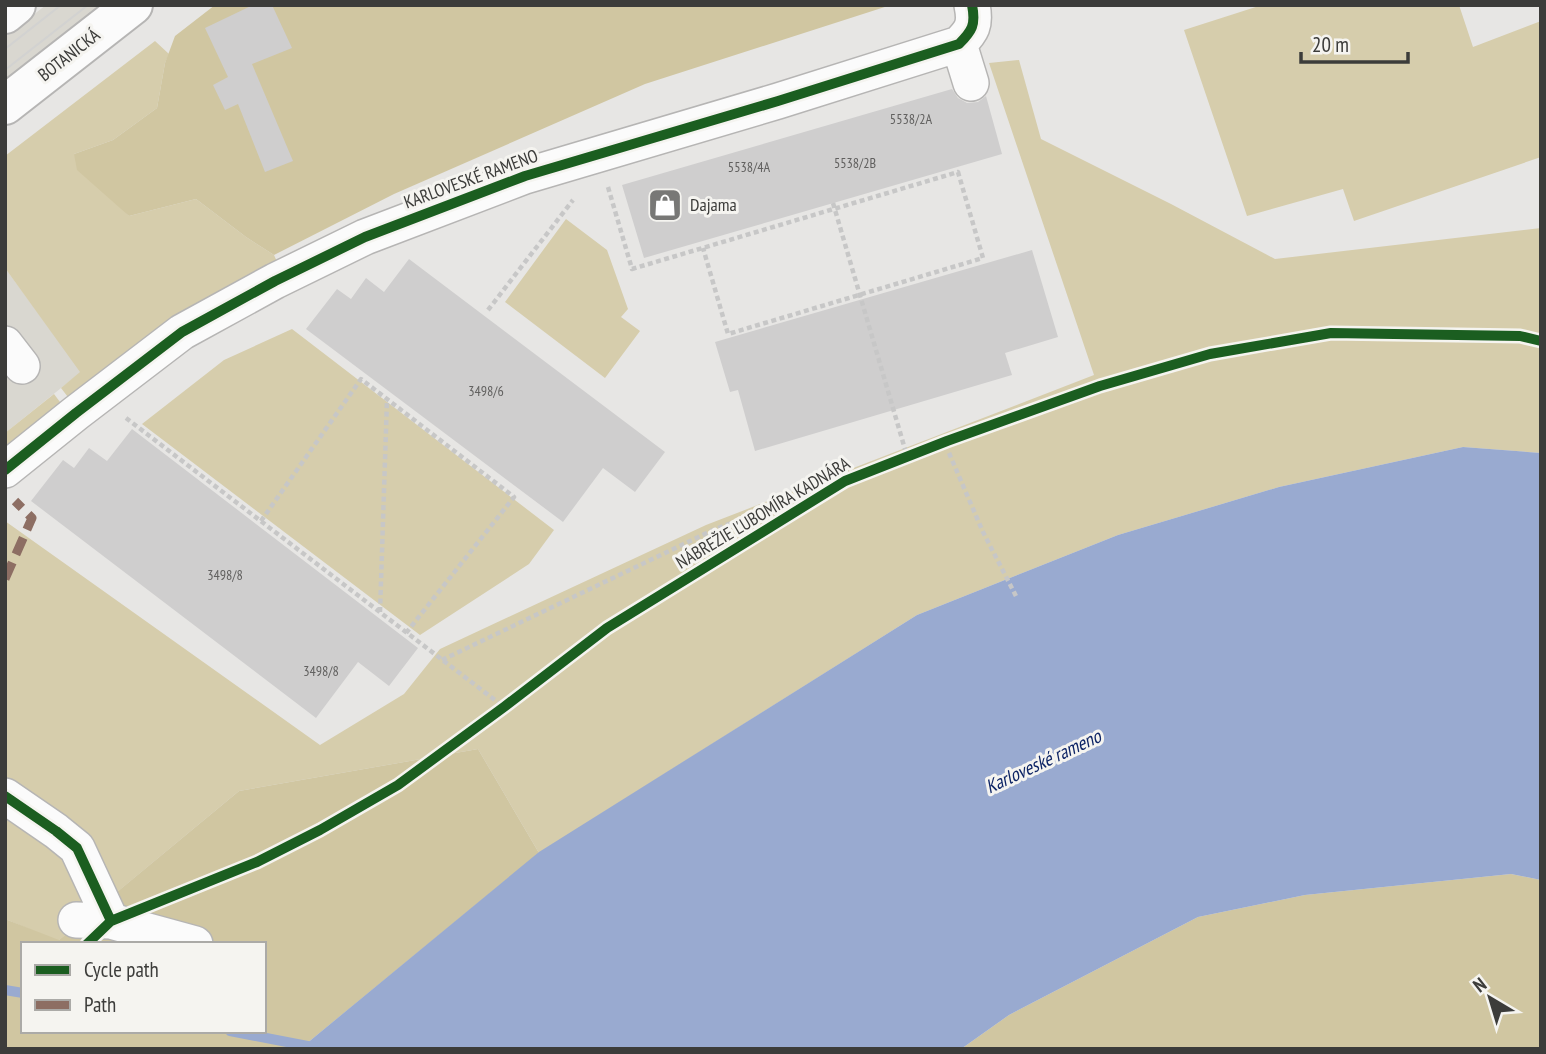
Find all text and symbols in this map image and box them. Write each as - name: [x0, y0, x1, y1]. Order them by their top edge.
- scale bar: [1301, 21, 1408, 65]
- street label: BOTANICKÁ: [33, 23, 105, 86]
- text: 20 m: [1312, 31, 1349, 58]
- house number: 5538/2A: [890, 110, 932, 128]
- street label: KARLOVESKÉ RAMENO: [401, 144, 541, 213]
- house number: 5538/2B: [834, 154, 876, 172]
- house number: 5538/4A: [728, 158, 770, 176]
- shop icon: Dajama: [646, 186, 684, 224]
- place label: Dajama: [690, 193, 737, 216]
- house number: 3498/6: [468, 382, 504, 400]
- street label: NÁBREŽIE ĽUBOMÍRA KADNÁRA: [672, 451, 854, 574]
- house number: 3498/8: [207, 566, 243, 584]
- house number: 3498/8: [303, 662, 339, 680]
- water label: Karloveské rameno: [982, 723, 1106, 798]
- legend: [21, 942, 266, 1033]
- text: Cycle path: [84, 956, 159, 983]
- north arrow: [1455, 963, 1525, 1033]
- text: N: [1468, 972, 1491, 997]
- text: Path: [84, 991, 116, 1018]

